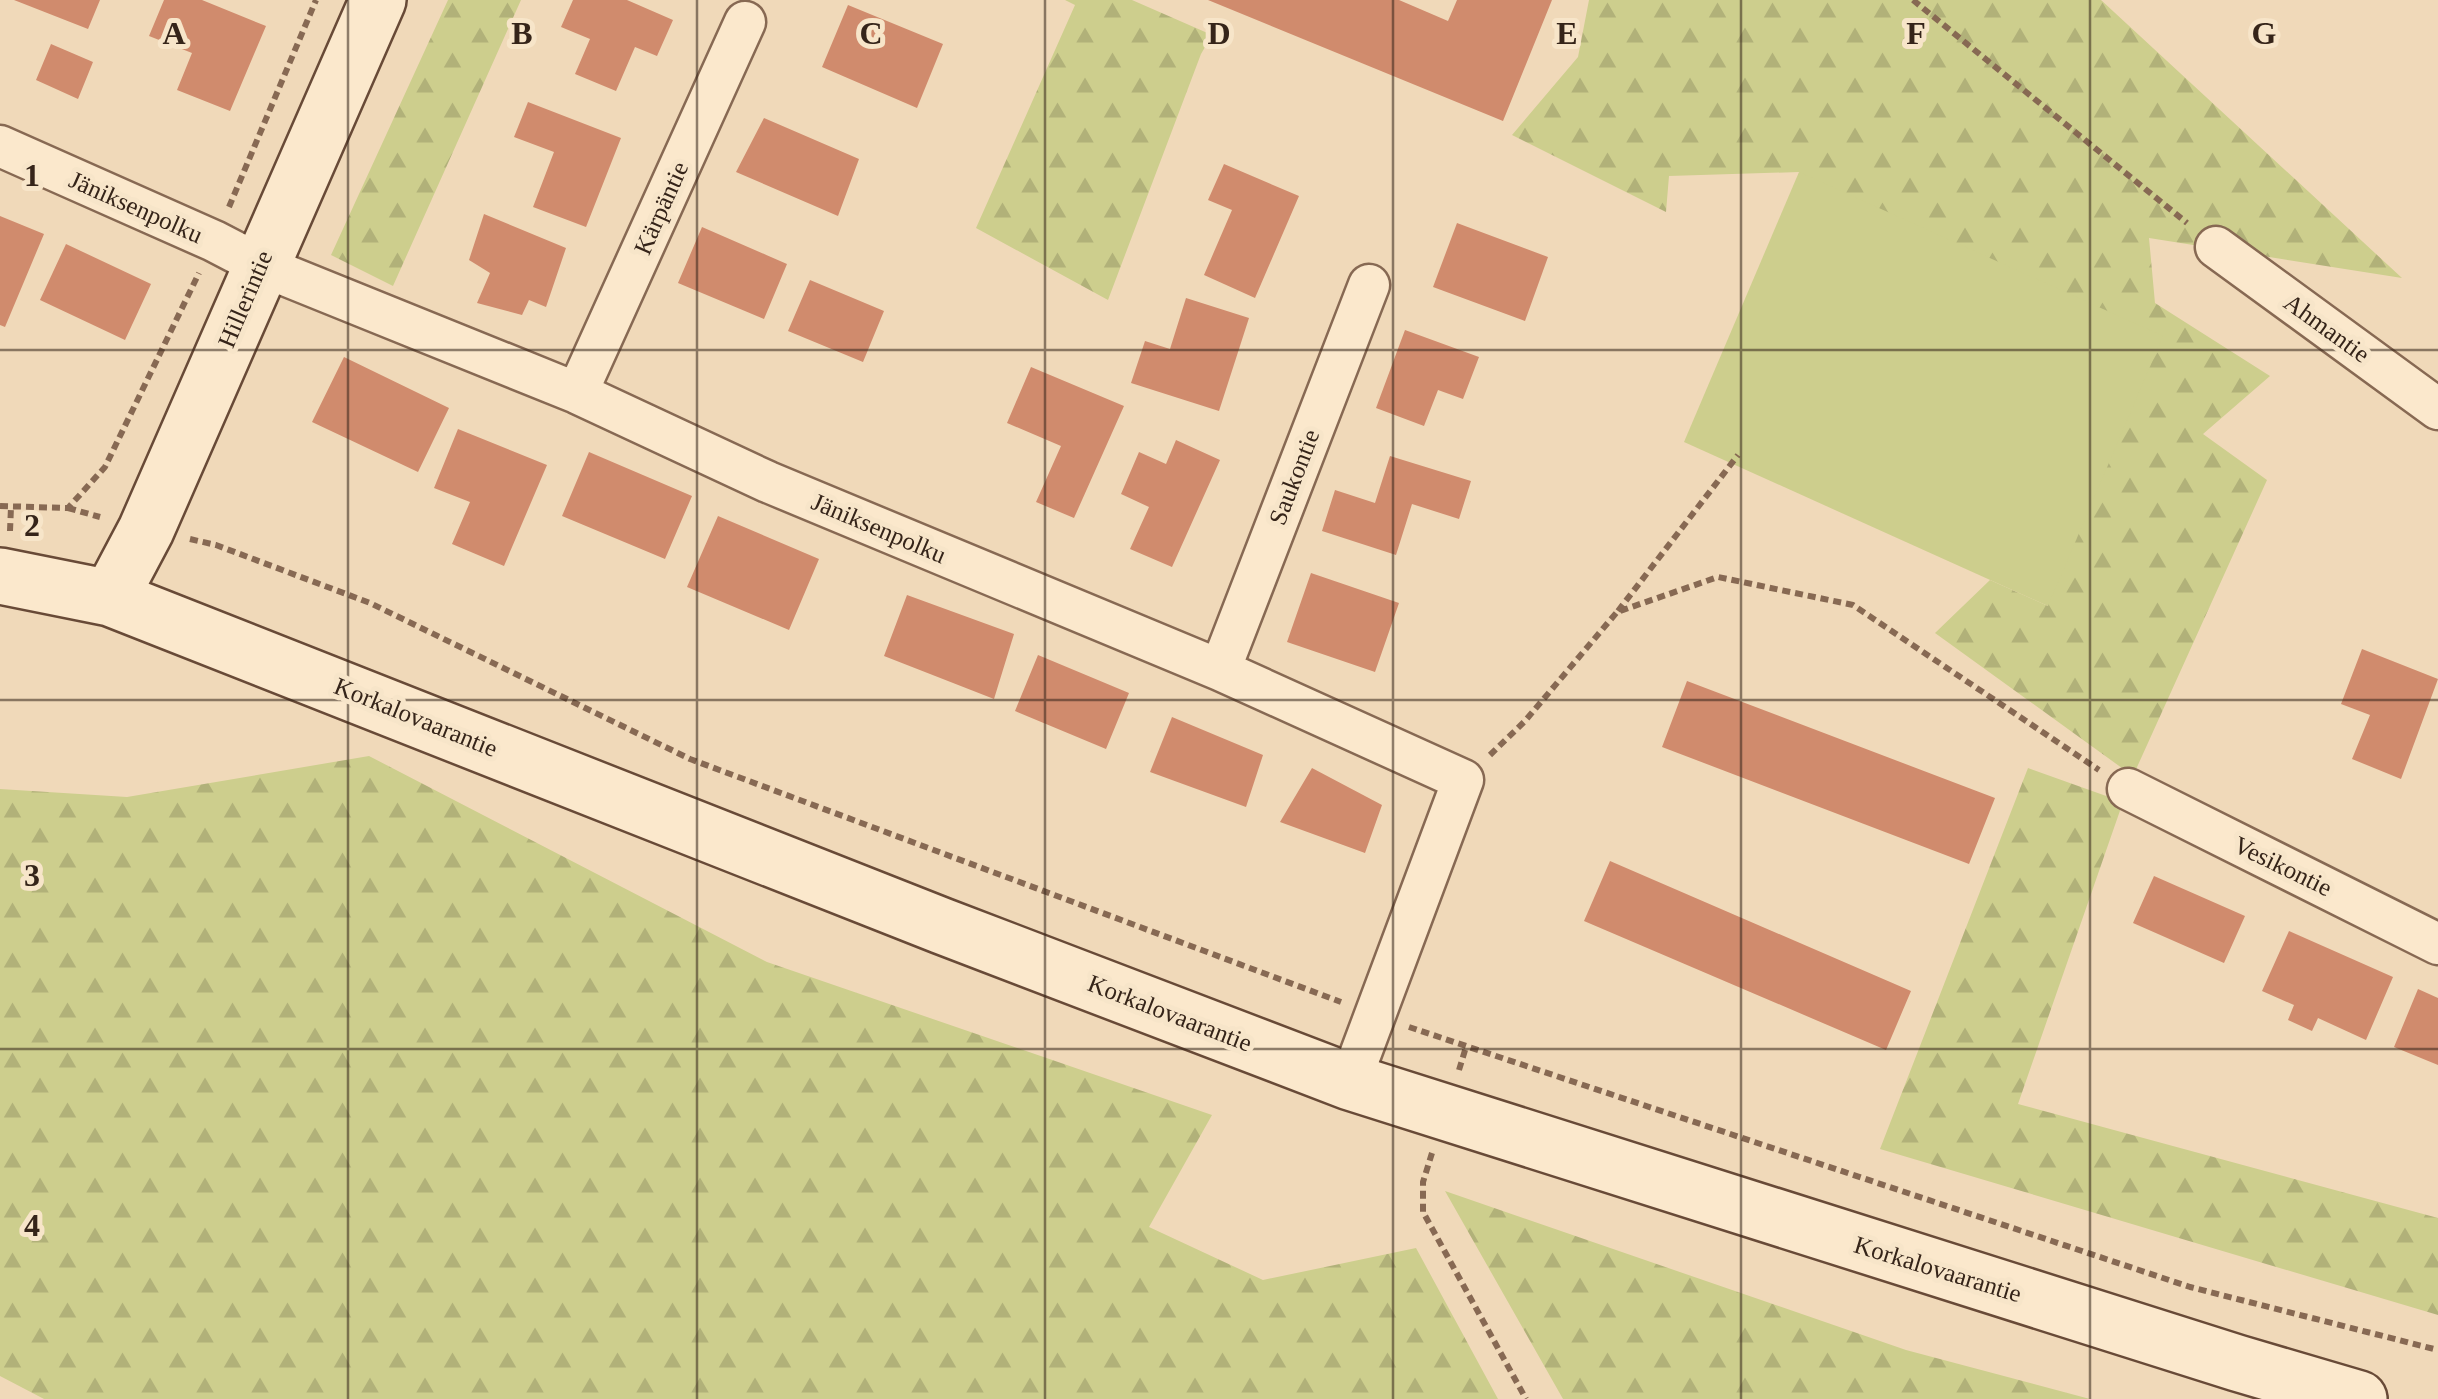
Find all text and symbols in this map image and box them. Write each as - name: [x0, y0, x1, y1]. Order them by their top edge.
- text: A: [162, 15, 186, 51]
- text: B: [511, 15, 533, 51]
- text: C: [859, 15, 883, 51]
- text: D: [1207, 15, 1231, 51]
- text: E: [1556, 15, 1578, 51]
- text: F: [1906, 15, 1926, 51]
- text: G: [2252, 15, 2277, 51]
- text: 1: [24, 157, 40, 193]
- street label: Kärpäntie: [629, 157, 693, 259]
- street label: Jäniksenpolku: [65, 166, 207, 249]
- street label: Hillerintie: [212, 246, 278, 352]
- street label: Ahmantie: [2279, 288, 2375, 368]
- street label: Saukontie: [1263, 425, 1325, 529]
- street label: Jäniksenpolku: [808, 488, 951, 569]
- text: 2: [24, 507, 40, 543]
- street label: Korkalovaarantie: [330, 672, 502, 762]
- street label: Vesikontie: [2230, 831, 2336, 901]
- text: 3: [24, 857, 40, 893]
- street label: Korkalovaarantie: [1084, 969, 1256, 1057]
- text: 4: [24, 1207, 40, 1243]
- street label: Korkalovaarantie: [1851, 1231, 2025, 1307]

